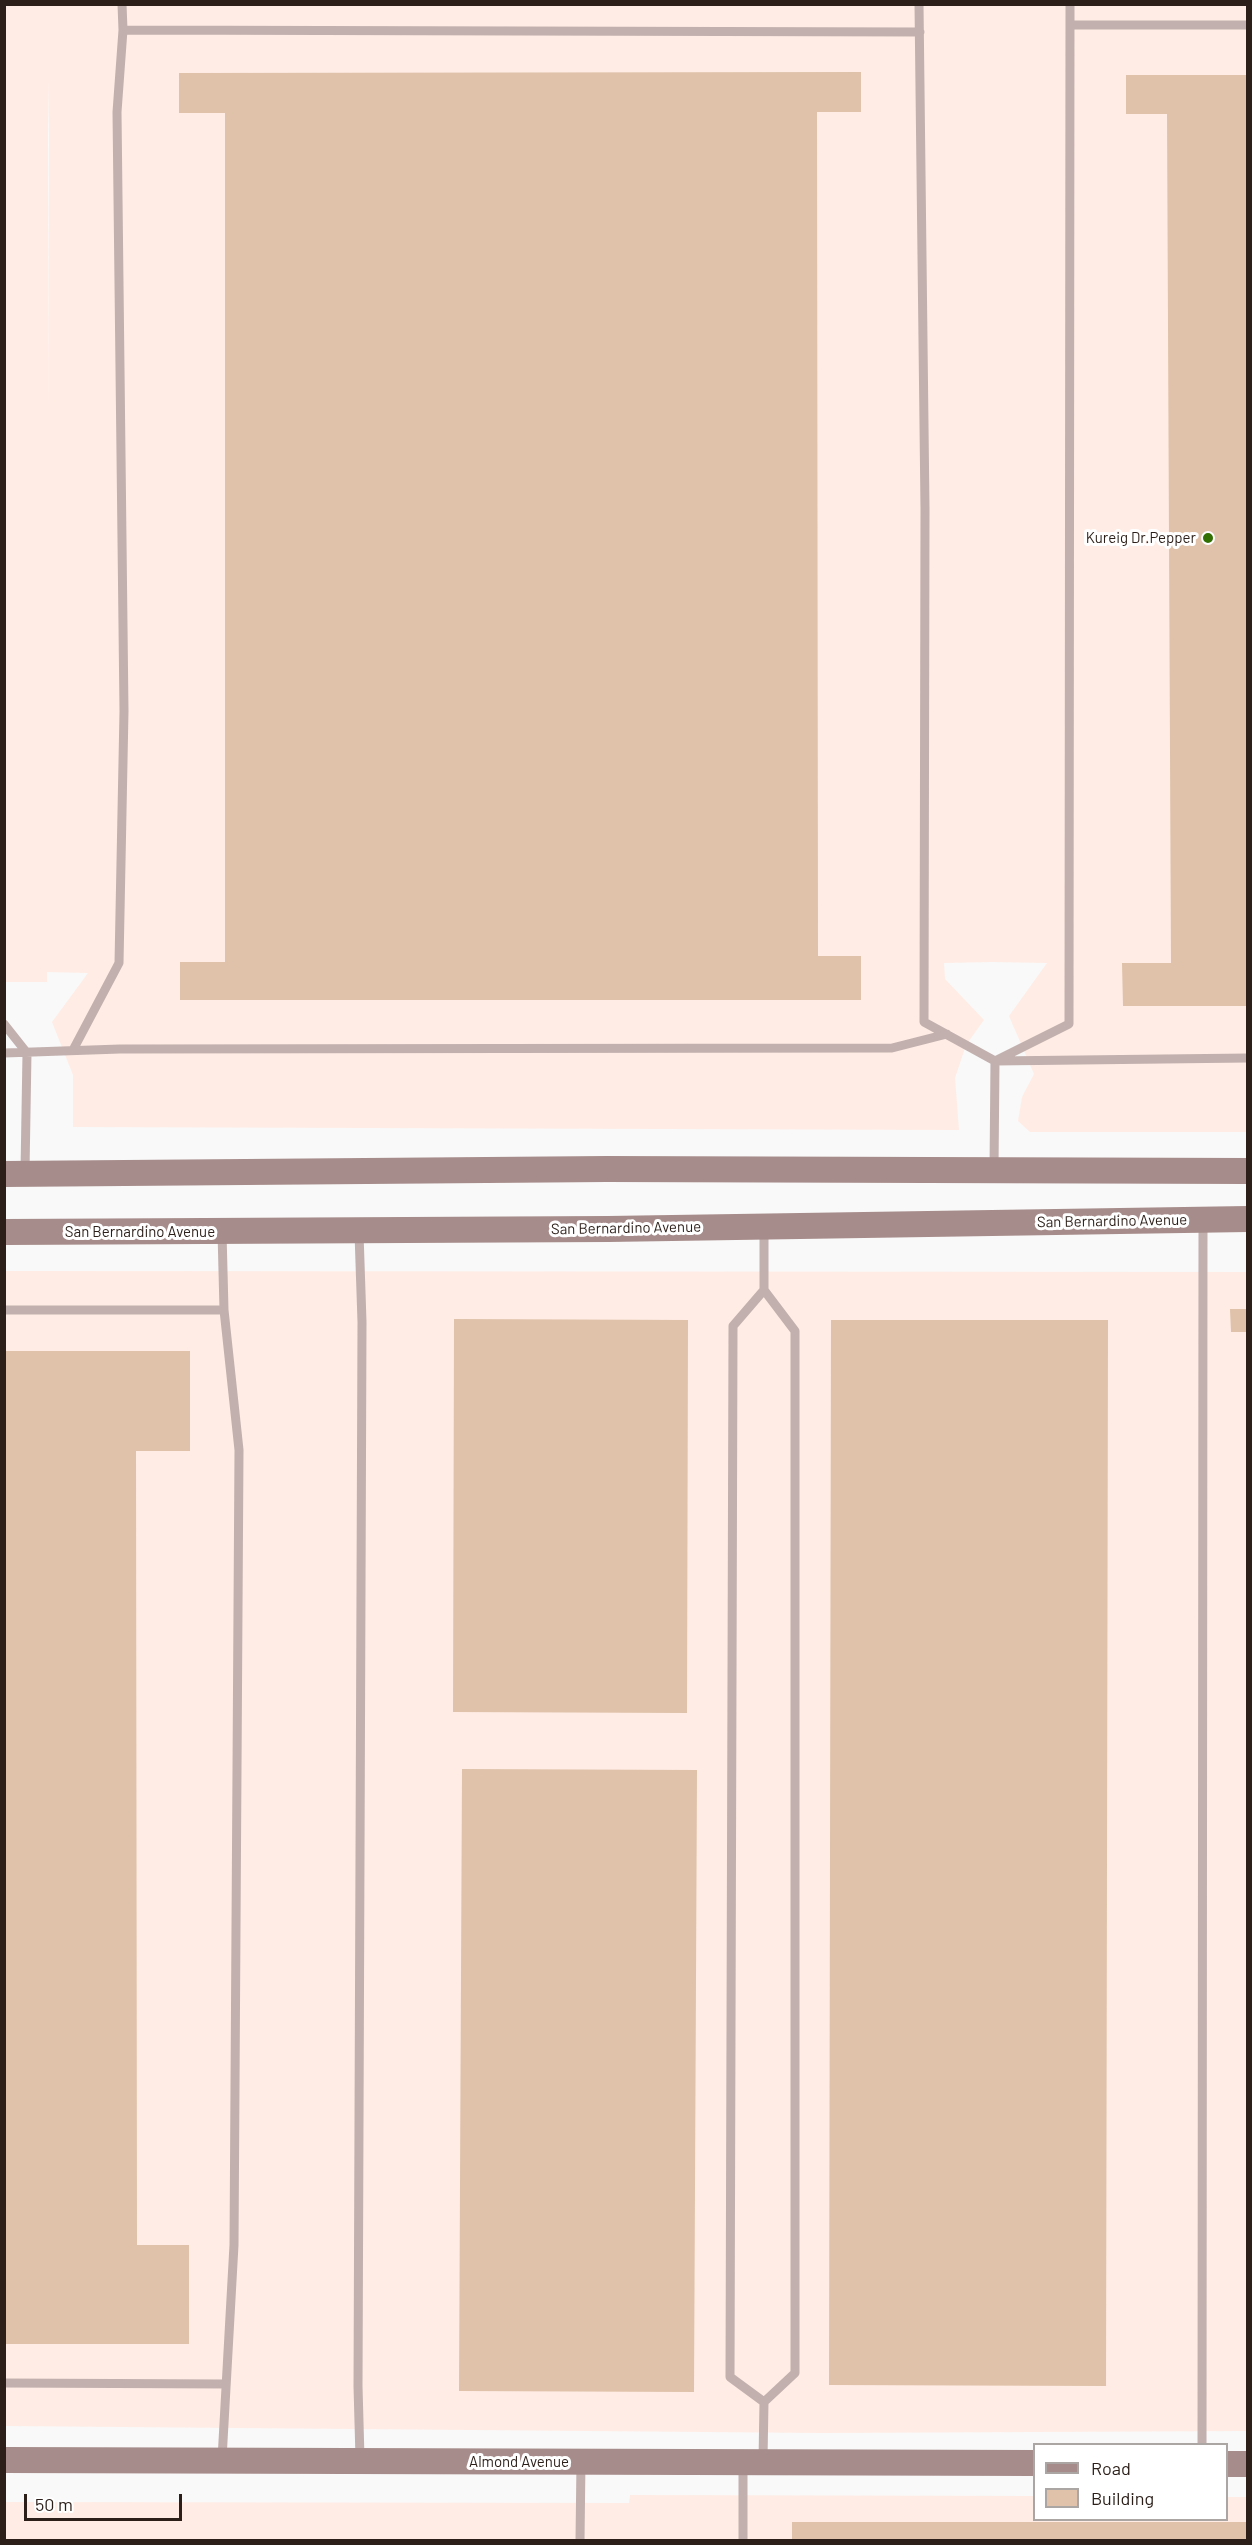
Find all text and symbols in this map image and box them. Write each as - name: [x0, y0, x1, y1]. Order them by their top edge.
- place label: Kureig Dr.Pepper: [1086, 529, 1196, 547]
- marker: Kureig Dr.Pepper: [1201, 531, 1215, 545]
- street label: San Bernardino Avenue: [1037, 1211, 1187, 1231]
- street label: San Bernardino Avenue: [551, 1218, 701, 1238]
- street label: San Bernardino Avenue: [65, 1223, 215, 1241]
- legend: [1033, 2443, 1228, 2521]
- street label: Almond Avenue: [469, 2453, 569, 2471]
- text: Road: [1091, 2457, 1131, 2479]
- scale bar: [27, 2482, 184, 2520]
- text: Building: [1091, 2487, 1154, 2509]
- text: 50 m: [35, 2493, 73, 2515]

